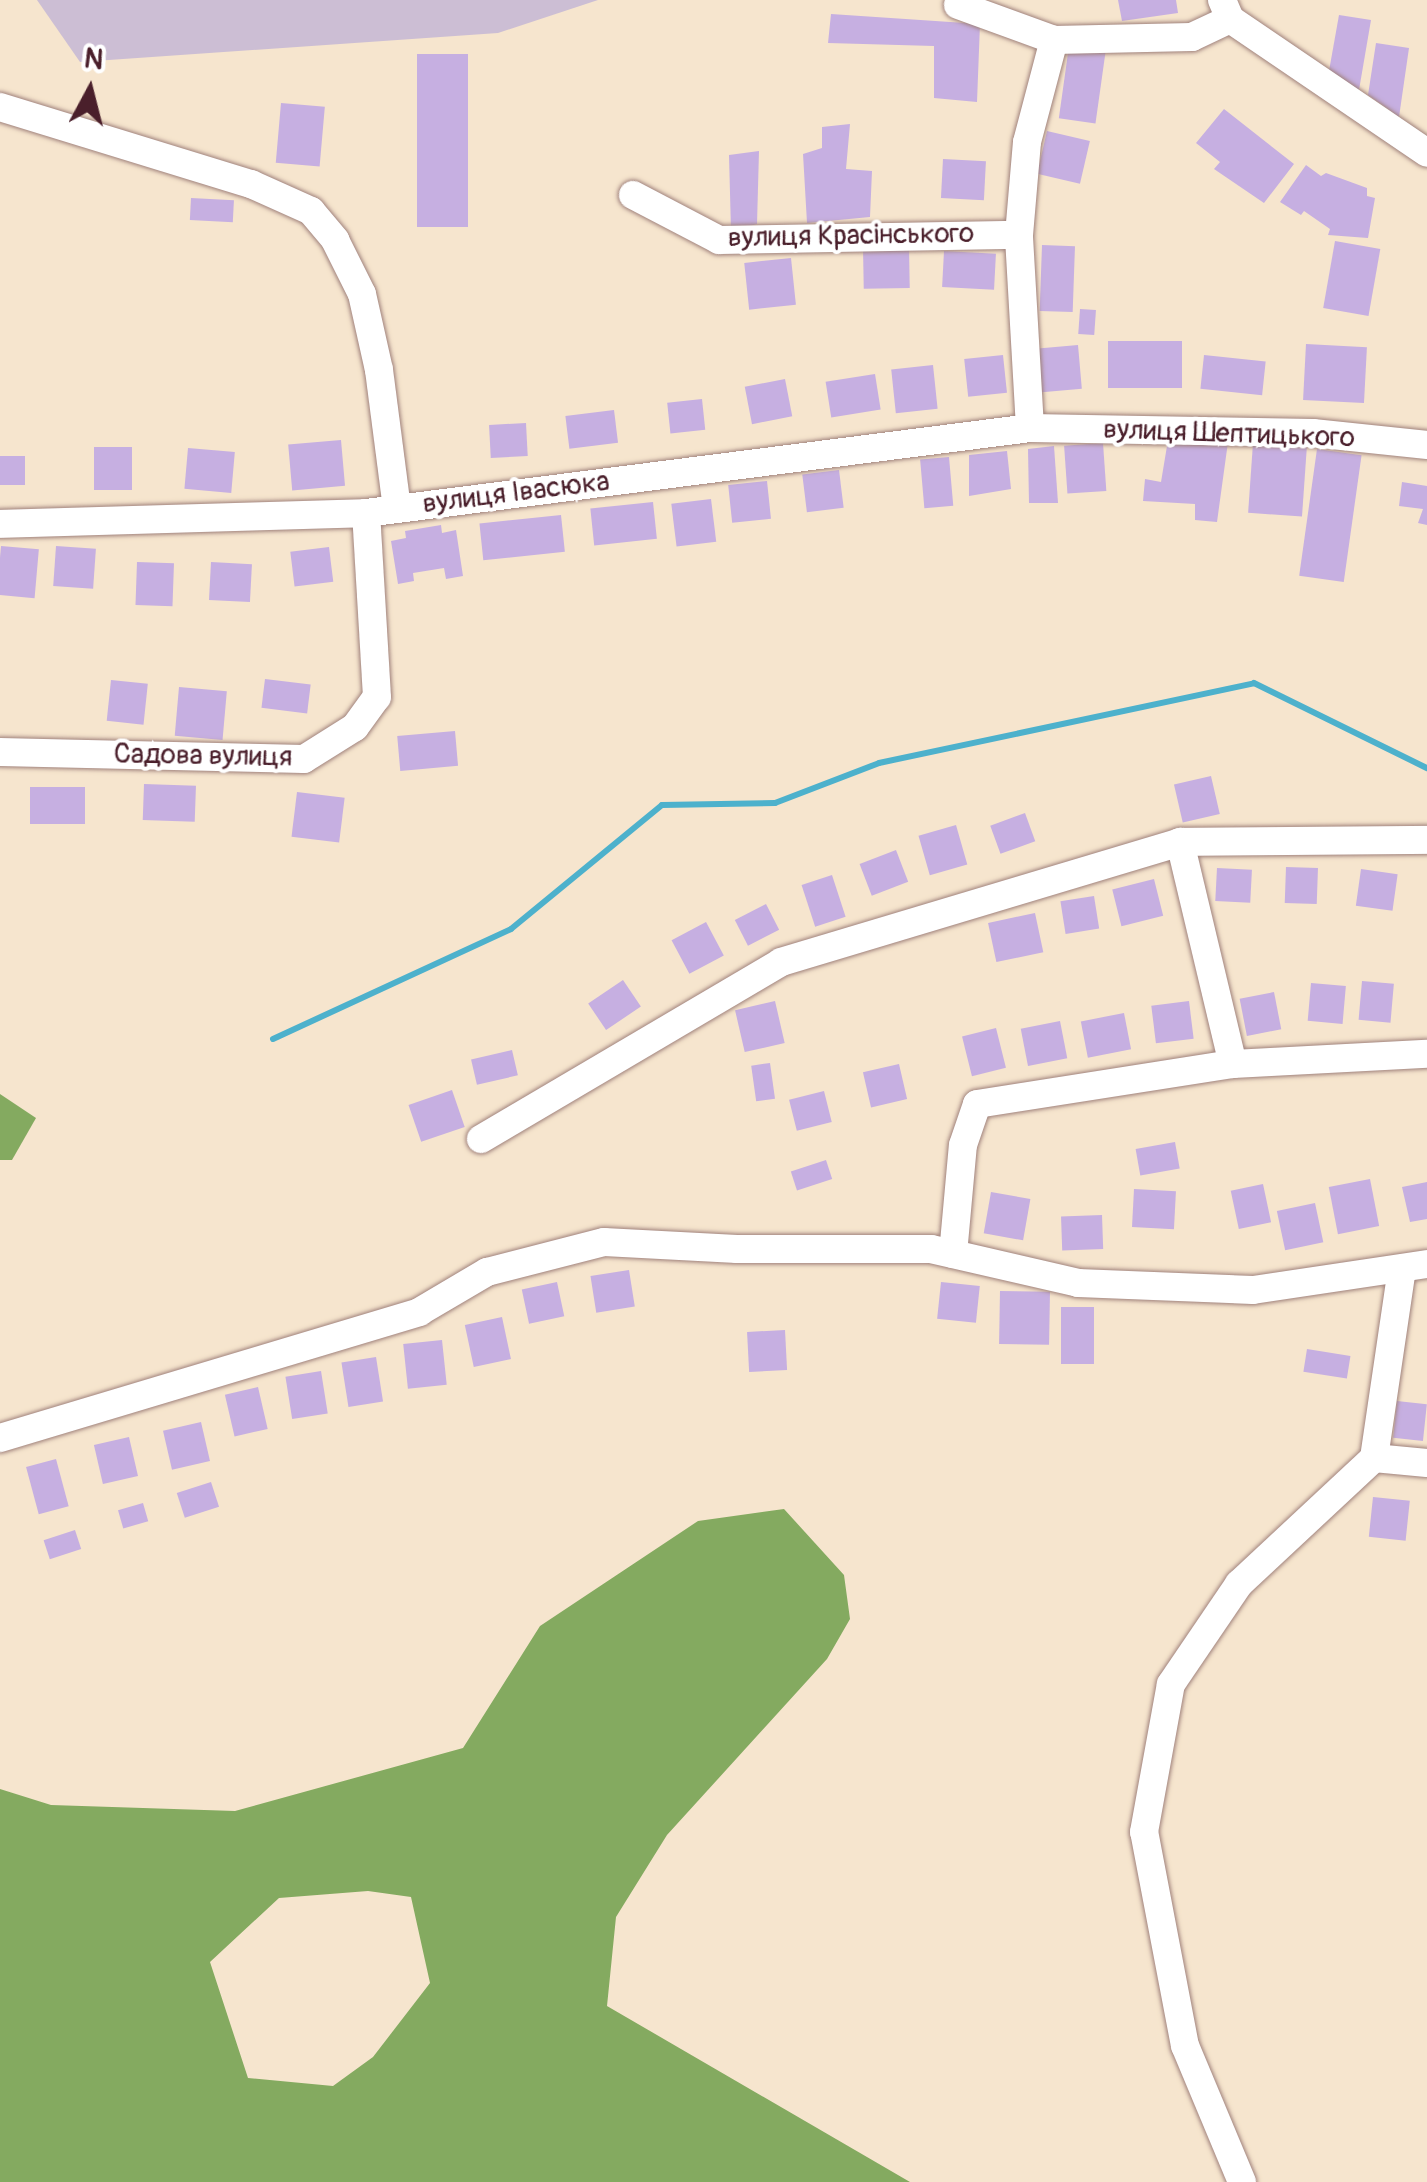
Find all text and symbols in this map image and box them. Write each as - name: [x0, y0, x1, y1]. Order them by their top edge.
- north arrow: [40, 40, 140, 140]
- text: N: [82, 41, 105, 78]
- street label: вулиця Красінського: [728, 217, 974, 255]
- street label: вулиця Шептицького: [1103, 413, 1355, 455]
- street label: вулиця Івасюка: [421, 465, 611, 521]
- street label: Садова вулиця: [113, 738, 293, 774]

